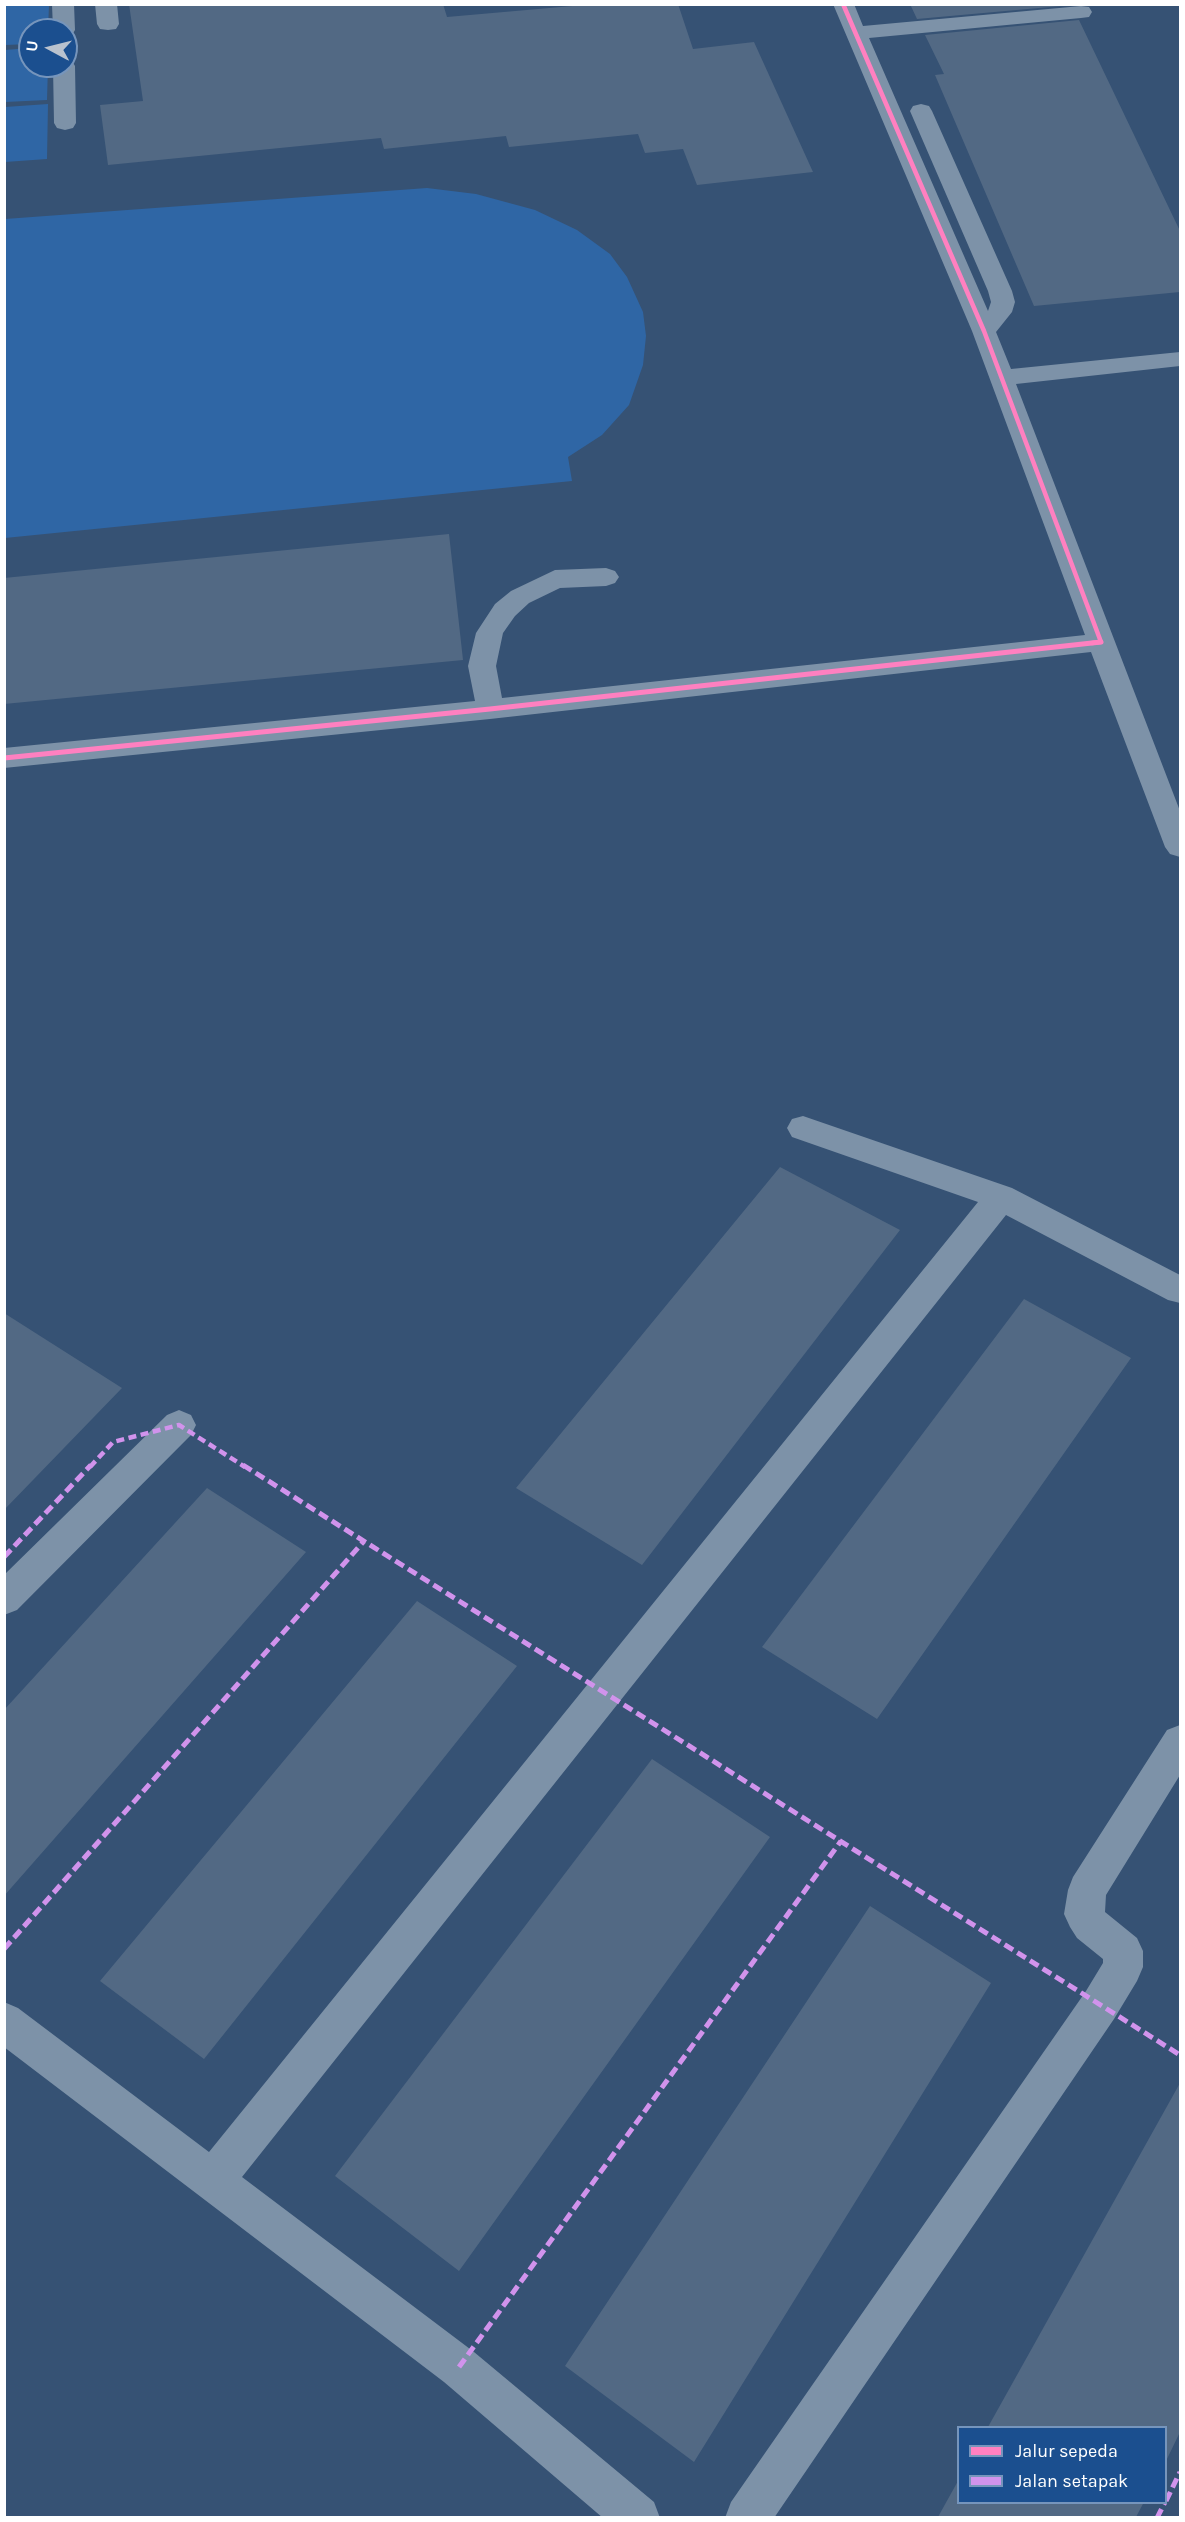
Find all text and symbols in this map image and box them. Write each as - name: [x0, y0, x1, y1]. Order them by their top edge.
- north arrow: [18, 18, 78, 78]
- text: U: [22, 39, 42, 53]
- legend: [957, 2426, 1167, 2504]
- text: Jalur sepeda: [1015, 2440, 1118, 2462]
- text: Jalan setapak: [1015, 2470, 1128, 2492]

